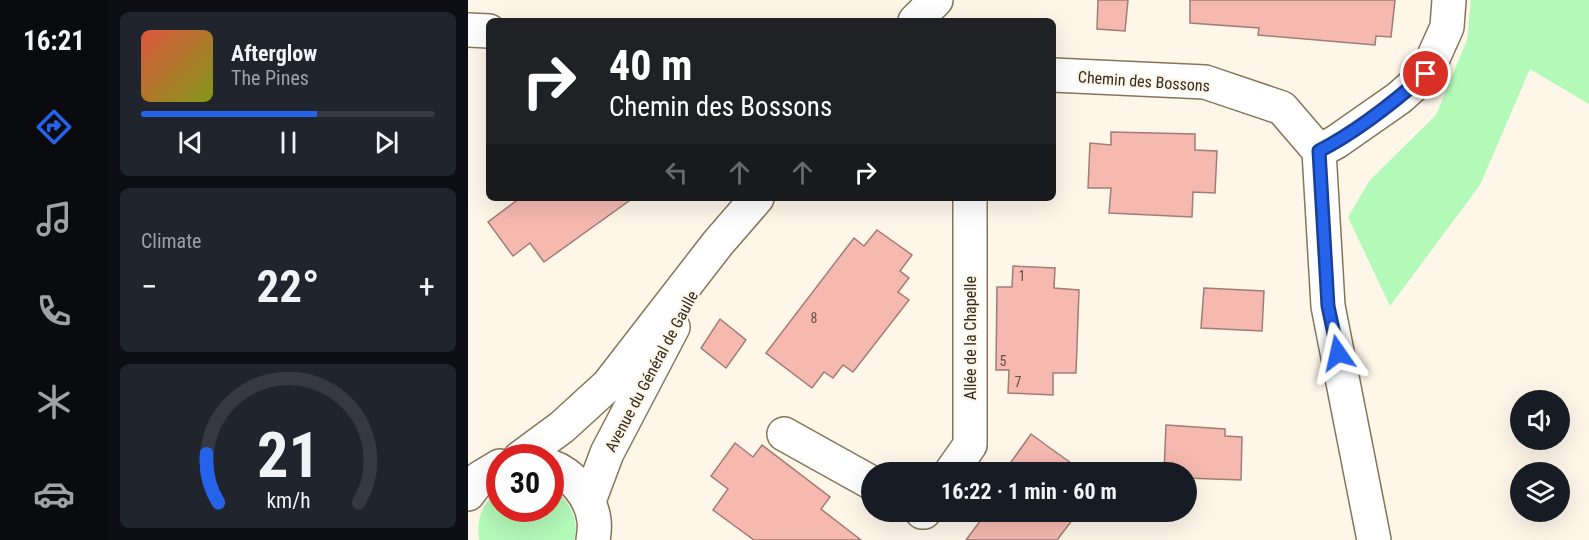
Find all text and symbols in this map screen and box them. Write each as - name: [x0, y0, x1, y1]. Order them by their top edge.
- text: 16:21: [23, 25, 85, 57]
- text: Afterglow: [231, 41, 317, 66]
- text: 40 m: [609, 41, 692, 90]
- icon: right: [510, 42, 588, 120]
- pin: [1400, 48, 1451, 99]
- icon: arrive: [1409, 57, 1442, 90]
- text: The Pines: [231, 66, 309, 90]
- street label: Chemin des Bossons: [1077, 67, 1211, 96]
- text: Chemin des Bossons: [609, 91, 832, 123]
- icon: directions: [33, 106, 75, 148]
- icon: previous: [174, 126, 207, 159]
- icon: pause: [272, 126, 305, 159]
- icon: next: [370, 126, 403, 159]
- icon: left: [660, 156, 693, 189]
- icon: ahead: [723, 156, 756, 189]
- icon: ahead: [786, 156, 819, 189]
- icon: right: [849, 156, 882, 189]
- icon: music: [33, 198, 75, 240]
- text: Climate: [141, 229, 201, 253]
- text: 22°: [257, 260, 320, 313]
- text: −: [141, 267, 158, 306]
- text: +: [419, 267, 435, 306]
- house number: 1: [1019, 268, 1025, 284]
- street label: Allée de la Chapelle: [961, 276, 980, 400]
- street label: Avenue du Général de Gaulle: [601, 287, 702, 455]
- icon: phone: [33, 290, 75, 332]
- house number: 8: [811, 310, 818, 326]
- position arrow: [1306, 321, 1370, 385]
- house number: 5: [1000, 353, 1007, 369]
- house number: 7: [1015, 374, 1022, 390]
- icon: climate: [33, 381, 75, 423]
- map controls: [1510, 390, 1570, 522]
- button: sound: [1510, 390, 1570, 450]
- text: 21: [256, 419, 320, 492]
- speed limit sign: 30: [486, 444, 564, 522]
- button: layers: [1510, 462, 1570, 522]
- icon: car: [33, 473, 75, 515]
- text: 16:22 · 1 min · 60 m: [941, 479, 1117, 504]
- text: km/h: [266, 488, 310, 513]

